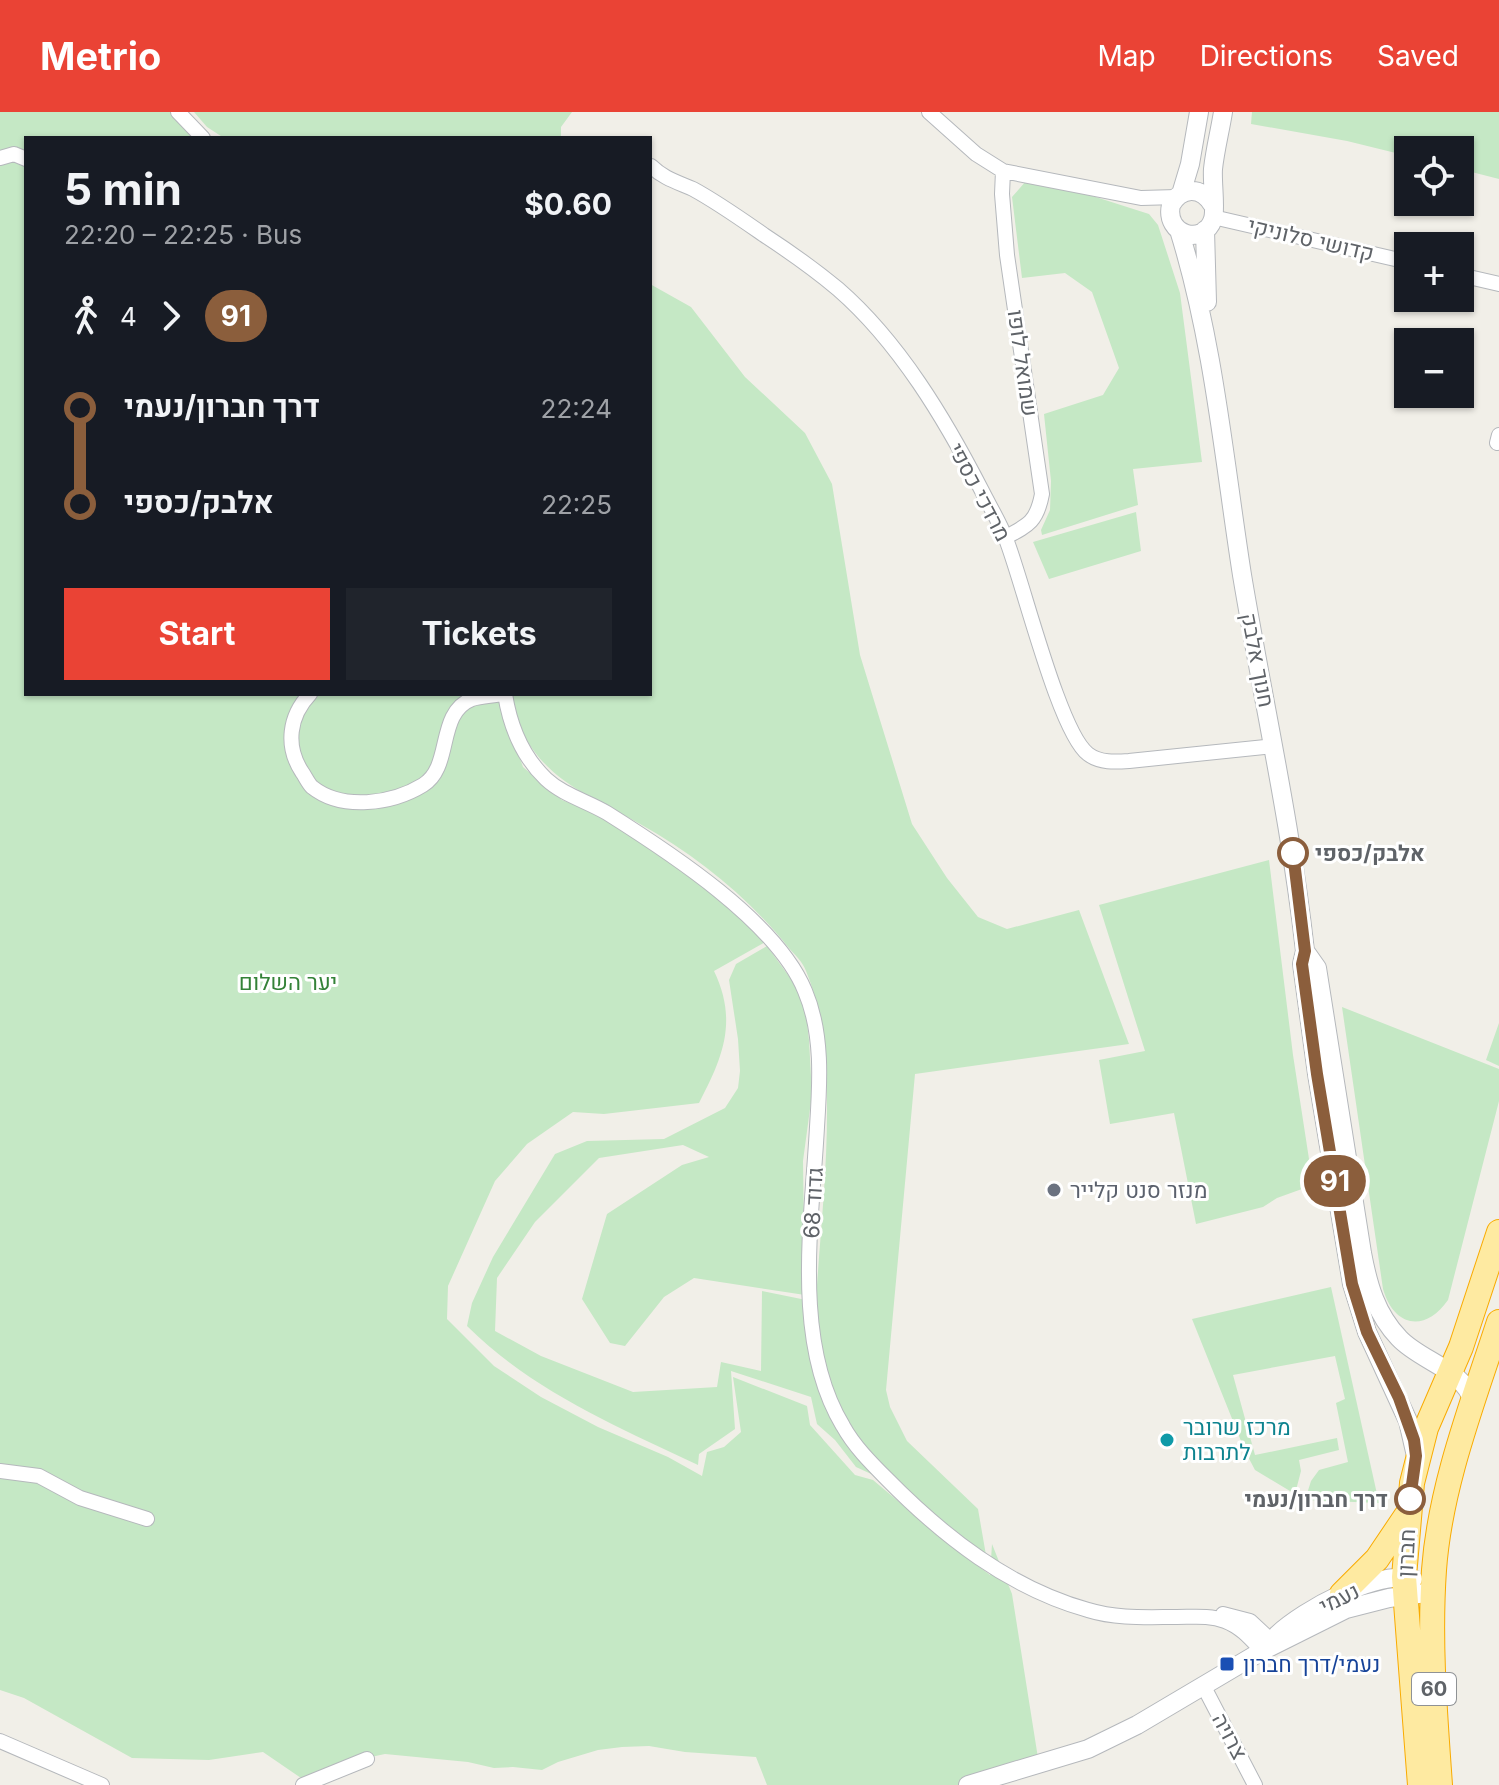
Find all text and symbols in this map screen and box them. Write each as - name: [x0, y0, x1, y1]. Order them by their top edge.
- text: Metrio: [40, 33, 161, 79]
- text: Map: [1097, 39, 1156, 73]
- text: Directions: [1200, 39, 1333, 73]
- text: Saved: [1377, 39, 1459, 73]
- map controls: [1394, 136, 1474, 408]
- button: locate: [1394, 136, 1474, 216]
- text: 5 min: [64, 162, 182, 216]
- text: $0.60: [524, 186, 612, 222]
- street label: קדושי סלוניקי: [1245, 212, 1377, 266]
- text: 22:20 – 22:25 · Bus: [64, 219, 302, 250]
- button: +: [1394, 232, 1474, 312]
- icon: walk: [64, 294, 108, 338]
- icon: forward: [149, 294, 193, 338]
- text: 91: [221, 299, 251, 333]
- text: 4: [120, 301, 137, 332]
- street label: שמואל לופו: [1003, 308, 1043, 418]
- button: −: [1394, 328, 1474, 408]
- text: דרך חברון/נעמי: [124, 388, 320, 424]
- text: 22:24: [541, 393, 612, 424]
- street label: מרדכי כספי: [943, 439, 1017, 545]
- text: אלבק/כספי: [124, 484, 274, 520]
- text: 22:25: [541, 489, 612, 520]
- button: Start: [64, 588, 330, 680]
- button: Tickets: [346, 588, 612, 680]
- street label: חנוך אלבק: [1236, 611, 1280, 709]
- marker: אלבק/כספי: [1278, 838, 1308, 868]
- place label: אלבק/כספי: [1315, 840, 1425, 866]
- park label: יער השלום: [239, 969, 337, 995]
- line badge: 91: [1299, 1155, 1371, 1207]
- text: 91: [1320, 1164, 1350, 1198]
- street label: גדוד 68: [798, 1167, 828, 1239]
- place label: מנזר סנט קלייר: [1070, 1177, 1207, 1203]
- marker: מנזר סנט קלייר: [1045, 1181, 1063, 1199]
- place label: מרכז שרובר לתרבות: [1183, 1414, 1291, 1465]
- marker: מרכז שרובר לתרבות: [1158, 1431, 1176, 1449]
- marker: דרך חברון/נעמי: [1395, 1484, 1425, 1514]
- place label: דרך חברון/נעמי: [1244, 1486, 1388, 1512]
- street label: חברון: [1392, 1528, 1420, 1578]
- street label: נעמי: [1315, 1577, 1363, 1619]
- place label: נעמי/דרך חברון: [1243, 1651, 1380, 1677]
- marker: נעמי/דרך חברון: [1218, 1655, 1236, 1673]
- road number: 60: [1412, 1673, 1456, 1705]
- street label: צרויה: [1207, 1708, 1253, 1764]

